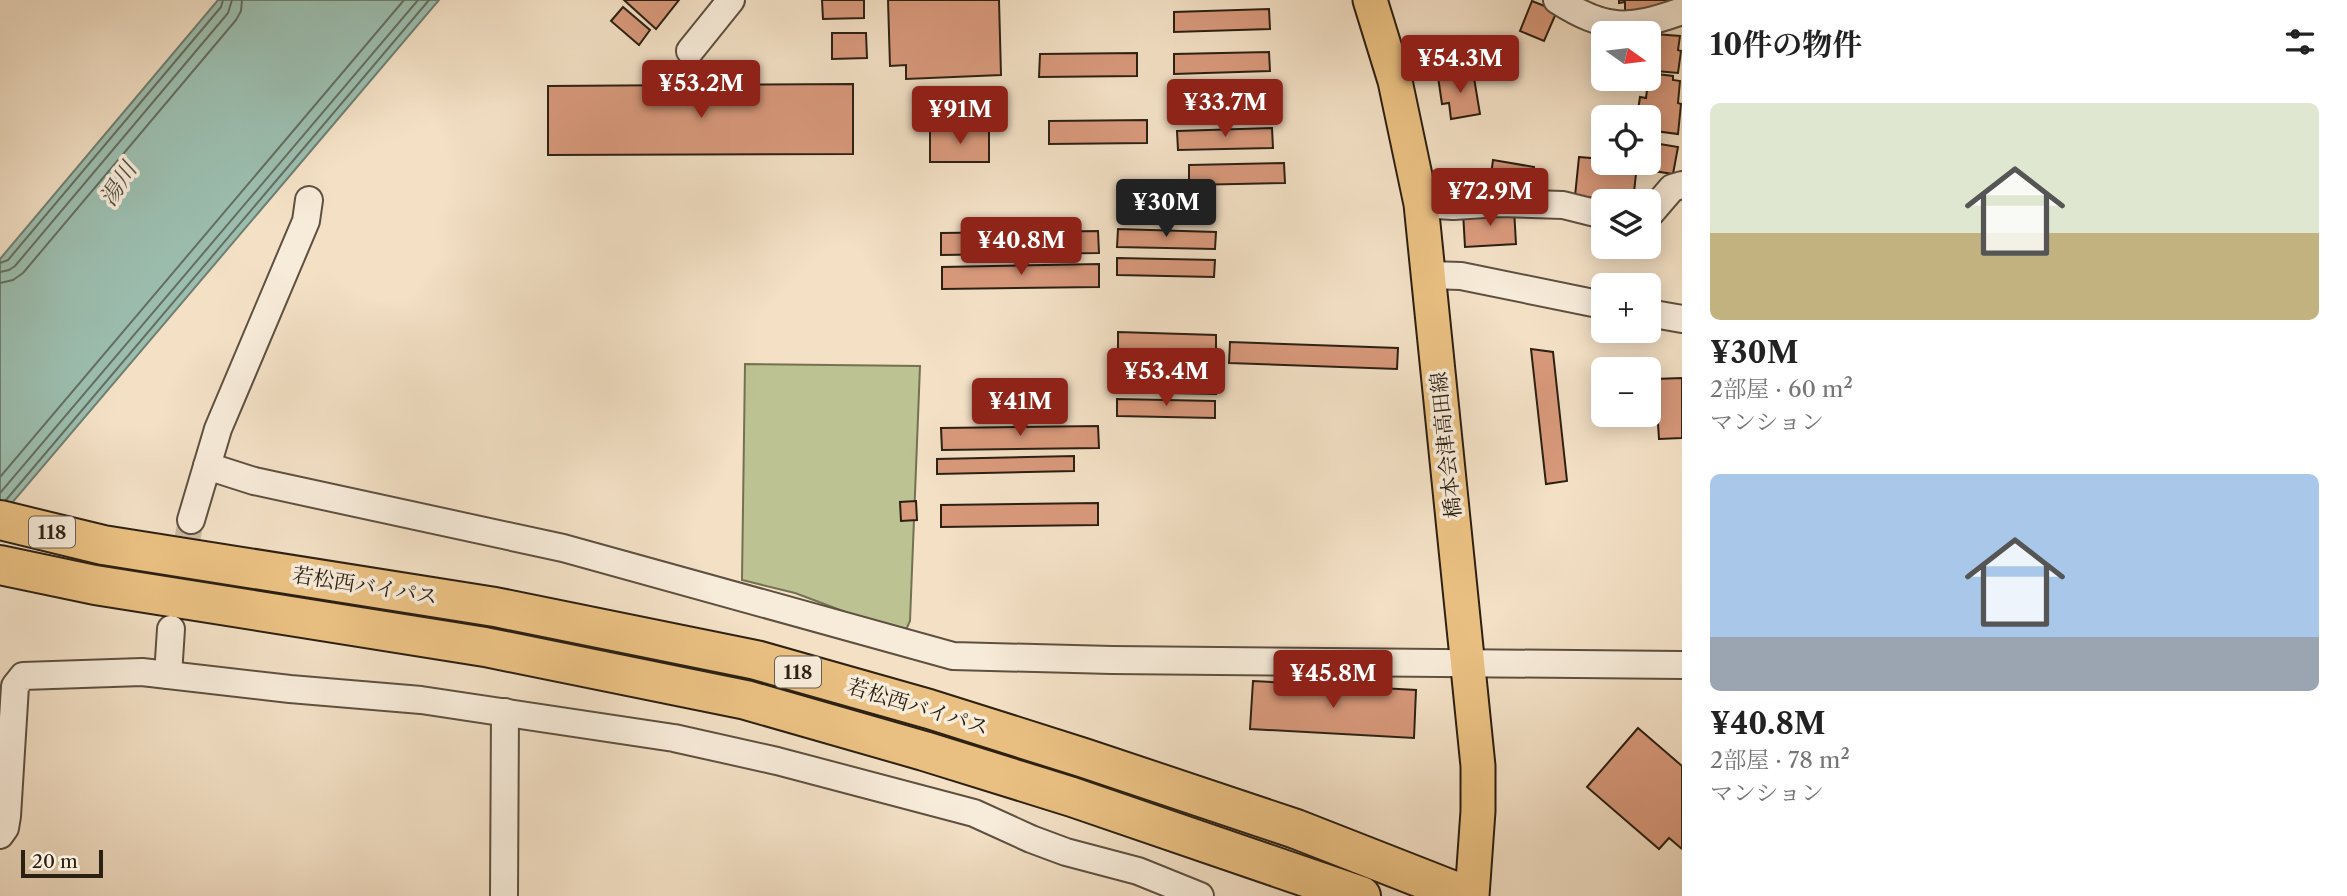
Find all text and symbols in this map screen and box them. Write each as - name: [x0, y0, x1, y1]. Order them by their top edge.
- north arrow: [1591, 21, 1661, 91]
- map controls: [1591, 21, 1661, 427]
- icon: filters: [2281, 23, 2319, 61]
- text: 10件の物件: [1710, 26, 1862, 63]
- pin: ¥54.3M: [1403, 36, 1517, 95]
- text: ¥54.3M: [1417, 44, 1503, 72]
- pin: ¥53.2M: [644, 60, 758, 120]
- text: ¥53.2M: [658, 69, 744, 97]
- pin: ¥33.7M: [1168, 80, 1282, 139]
- pin: ¥91M: [919, 86, 1001, 146]
- text: ¥33.7M: [1183, 88, 1267, 116]
- text: ¥91M: [928, 95, 992, 123]
- button: locate: [1591, 105, 1661, 175]
- icon: home: [1952, 148, 2078, 274]
- water label: 湯川: [94, 155, 144, 211]
- pin: ¥72.9M: [1433, 168, 1547, 228]
- text: ¥72.9M: [1447, 177, 1533, 205]
- pin: ¥30M: [1125, 180, 1207, 239]
- text: ¥30M: [1132, 188, 1200, 216]
- button: layers: [1591, 189, 1661, 259]
- pin: ¥40.8M: [964, 218, 1078, 277]
- text: ¥40.8M: [977, 226, 1065, 254]
- button: +: [1591, 273, 1661, 343]
- text: ¥30M: [1710, 334, 1798, 371]
- pin: ¥53.4M: [1109, 348, 1223, 408]
- text: ¥53.4M: [1123, 357, 1209, 385]
- button: −: [1591, 357, 1661, 427]
- street label: 橋本会津高田線: [1425, 371, 1466, 519]
- text: 2部屋 · 60 m²: [1710, 375, 1853, 403]
- pin: ¥41M: [979, 378, 1061, 438]
- text: ¥41M: [988, 387, 1052, 415]
- text: マンション: [1710, 408, 1824, 436]
- road number: 118: [29, 516, 75, 548]
- icon: home: [1952, 519, 2078, 645]
- street label: 若松西バイパス: [291, 562, 439, 609]
- pin: ¥45.8M: [1276, 650, 1390, 710]
- road number: 118: [775, 656, 821, 688]
- text: ¥45.8M: [1289, 659, 1377, 687]
- street label: 若松西バイパス: [844, 673, 992, 740]
- text: ¥40.8M: [1710, 705, 1826, 742]
- text: 2部屋 · 78 m²: [1710, 746, 1850, 774]
- text: マンション: [1710, 779, 1824, 807]
- scale bar: [21, 847, 103, 879]
- text: 20 m: [32, 850, 78, 873]

